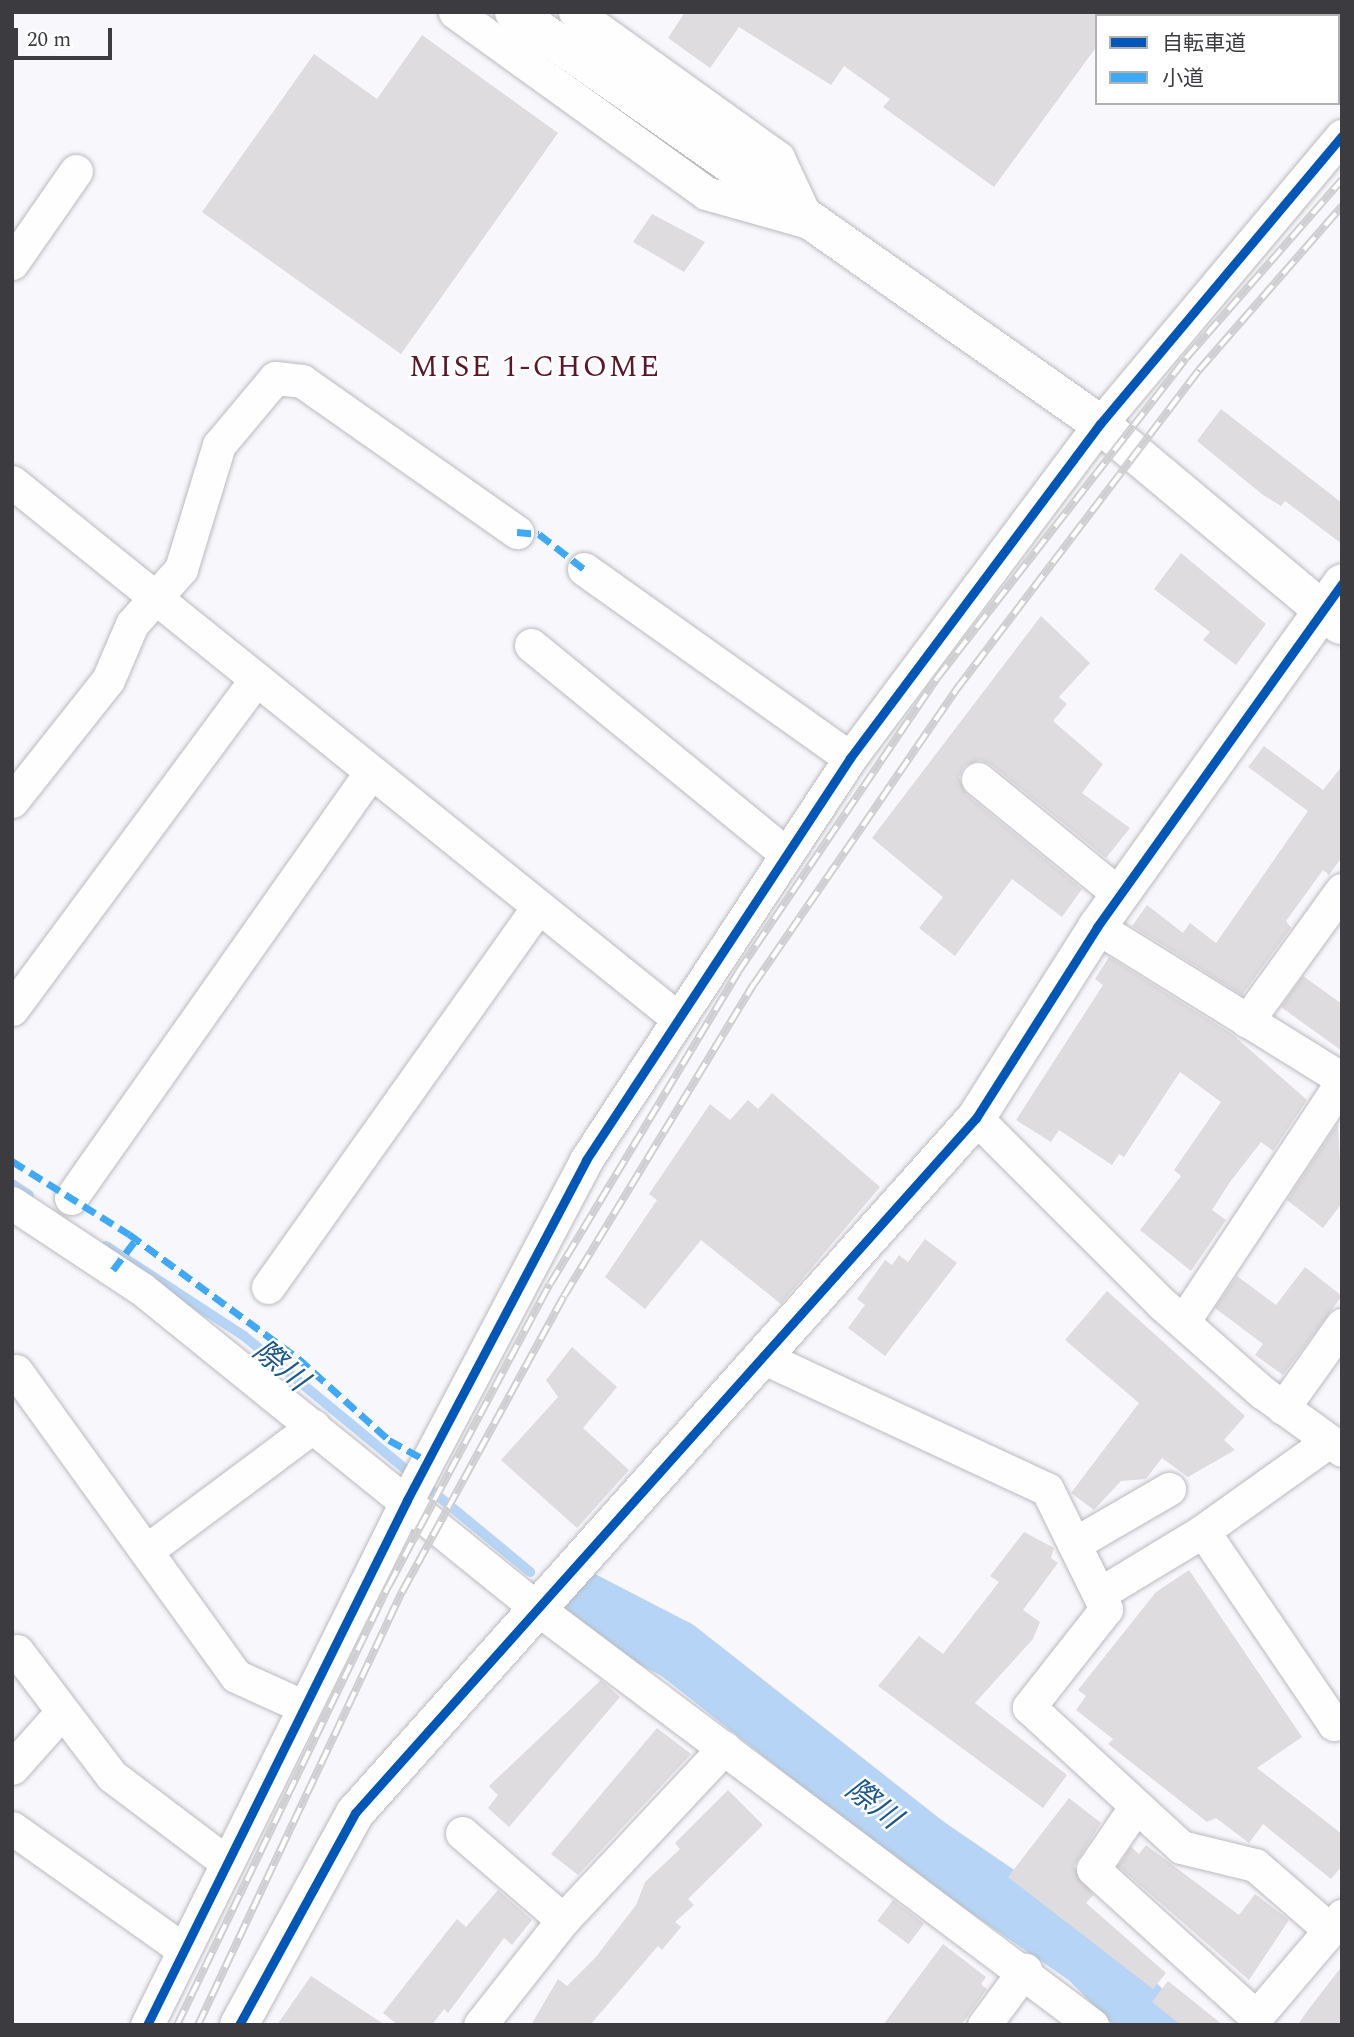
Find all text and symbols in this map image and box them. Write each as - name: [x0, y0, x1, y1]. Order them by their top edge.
- scale bar: [18, 14, 116, 58]
- legend: [1095, 14, 1340, 105]
- text: 20 m: [27, 24, 71, 56]
- text: 自転車道: [1162, 28, 1246, 60]
- text: 小道: [1162, 63, 1204, 95]
- district label: MISE 1-CHOME: [410, 349, 660, 385]
- water label: 際川: [245, 1333, 315, 1399]
- water label: 際川: [838, 1771, 908, 1837]

